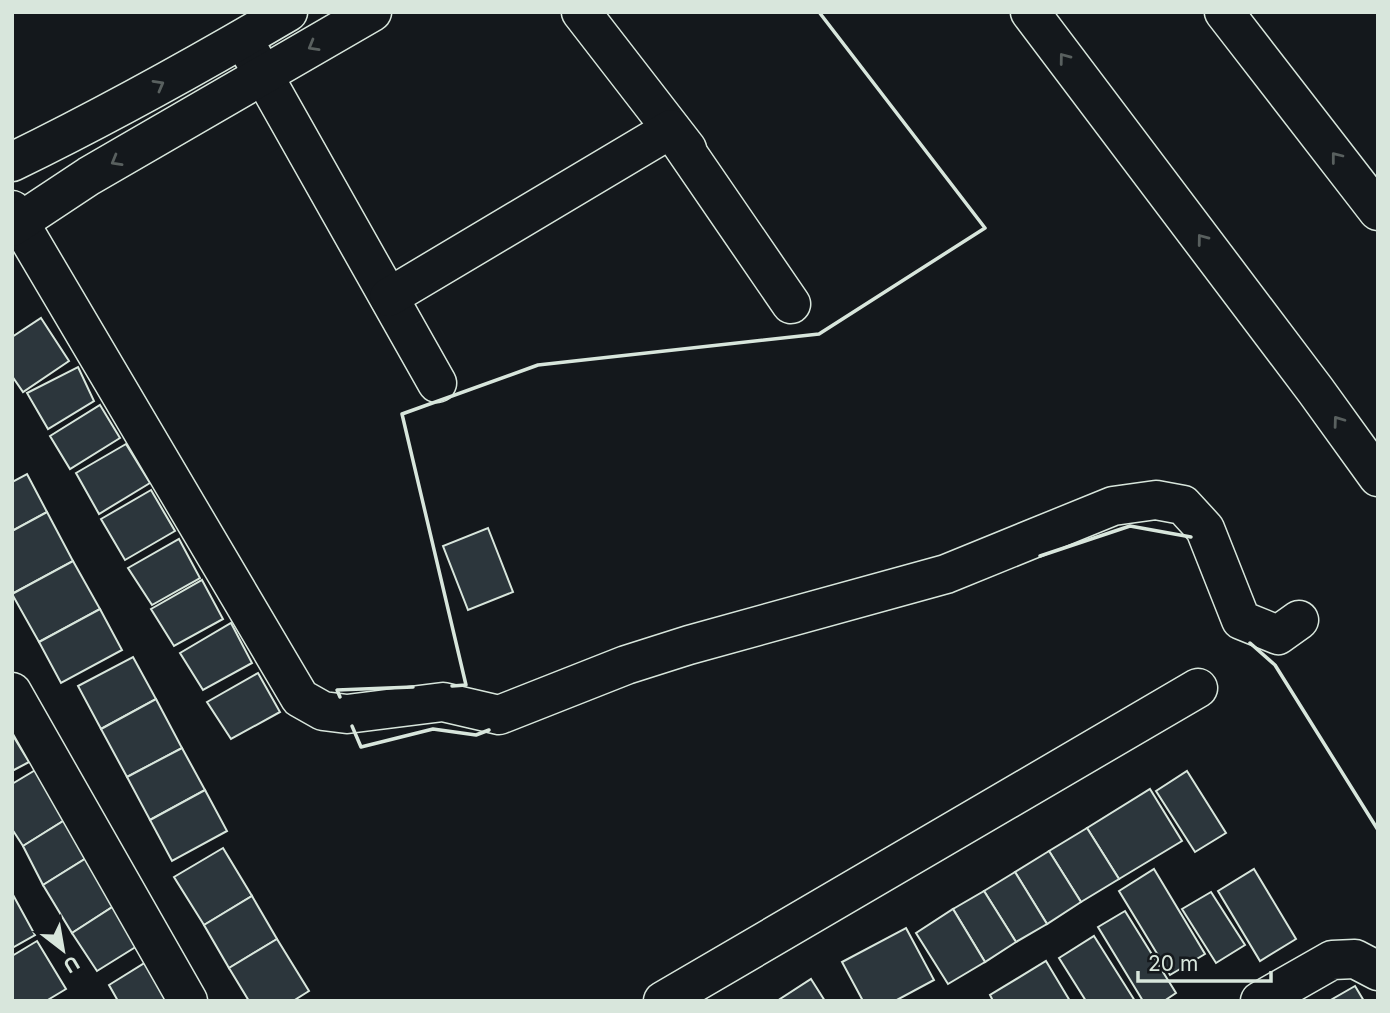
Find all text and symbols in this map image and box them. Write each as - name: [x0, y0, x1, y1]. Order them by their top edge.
- one-way arrow: [307, 38, 320, 51]
- one-way arrow: [1060, 53, 1073, 66]
- one-way arrow: [152, 79, 164, 93]
- one-way arrow: [111, 152, 124, 165]
- one-way arrow: [1332, 153, 1345, 165]
- one-way arrow: [1197, 234, 1210, 247]
- one-way arrow: [1334, 416, 1346, 429]
- north arrow: [28, 915, 98, 985]
- scale bar: [1138, 940, 1271, 984]
- text: U: [60, 951, 83, 978]
- text: 20 m: [1148, 951, 1198, 976]

